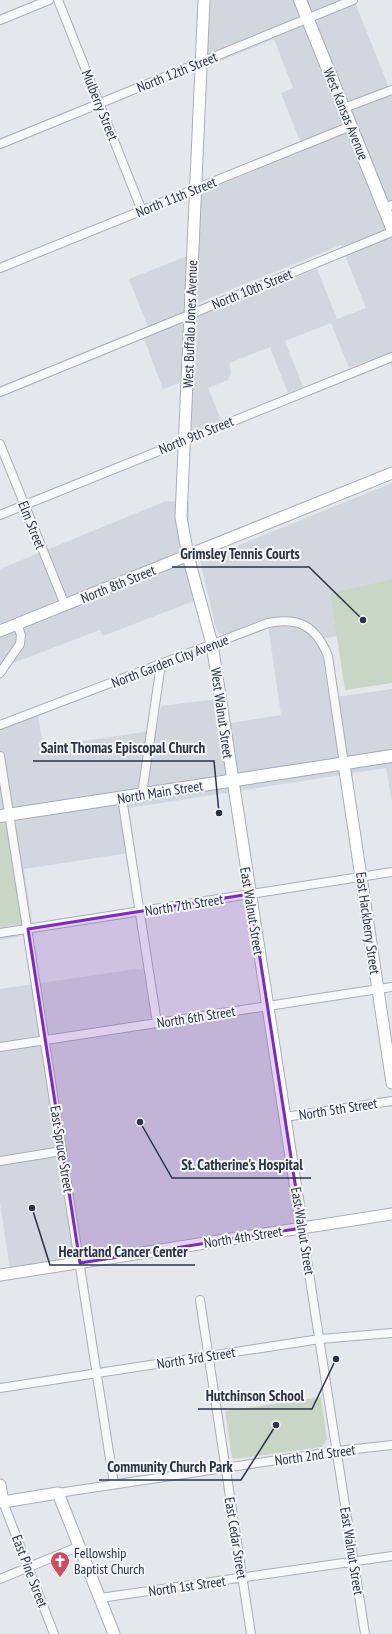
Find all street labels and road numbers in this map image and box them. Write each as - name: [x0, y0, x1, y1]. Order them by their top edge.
- street label: North 12th Street: [134, 48, 220, 96]
- street label: West Kansas Avenue: [319, 65, 373, 163]
- street label: Mulberry Street: [78, 67, 122, 143]
- street label: North 11th Street: [133, 173, 219, 221]
- street label: West Buffalo Jones Avenue: [179, 259, 201, 388]
- street label: North 10th Street: [209, 265, 295, 313]
- street label: North 9th Street: [156, 412, 236, 458]
- street label: Elm Street: [14, 498, 50, 552]
- street label: North 8th Street: [78, 561, 158, 607]
- street label: North Garden City Avenue: [109, 630, 231, 692]
- street label: West Walnut Street: [207, 666, 237, 760]
- street label: North Main Street: [116, 776, 204, 808]
- street label: East Walnut Street: [236, 866, 268, 956]
- street label: East Hackberry Street: [352, 871, 384, 975]
- street label: North 7th Street: [144, 890, 225, 920]
- street label: North 6th Street: [156, 1002, 237, 1032]
- street label: North 5th Street: [298, 1094, 379, 1124]
- street label: East Spruce Street: [46, 1104, 78, 1194]
- street label: East Walnut Street: [287, 1186, 319, 1276]
- street label: North 4th Street: [203, 1222, 284, 1252]
- street label: North 3rd Street: [156, 1343, 237, 1373]
- street label: North 2nd Street: [274, 1440, 357, 1470]
- street label: East Cedar Street: [221, 1496, 251, 1580]
- street label: East Walnut Street: [336, 1506, 368, 1596]
- street label: East Pine Street: [8, 1532, 52, 1610]
- street label: North 1st Street: [147, 1572, 227, 1600]

